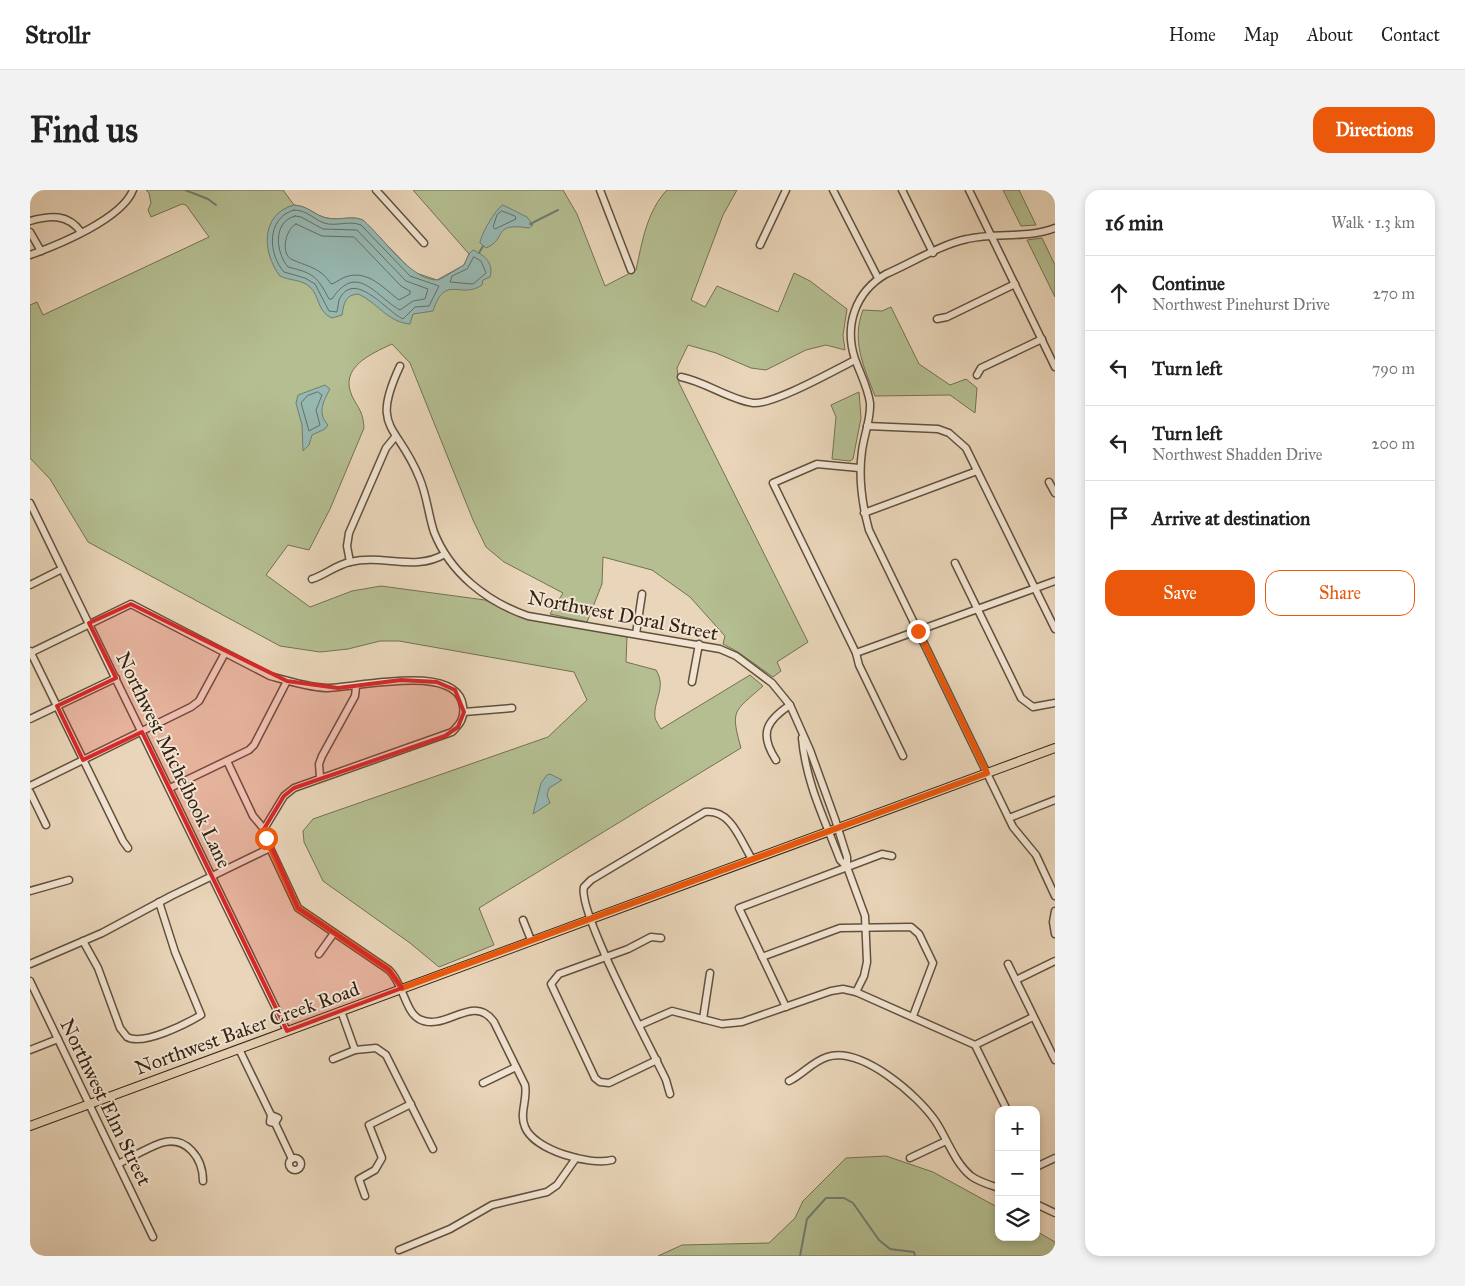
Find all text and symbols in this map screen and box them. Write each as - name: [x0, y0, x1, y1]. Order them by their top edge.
- text: Strollr: [25, 20, 90, 50]
- text: Home: [1169, 24, 1216, 46]
- text: Map: [1244, 24, 1279, 46]
- text: About: [1307, 24, 1353, 46]
- text: Contact: [1381, 24, 1440, 46]
- button: Directions: [1313, 107, 1435, 153]
- text: Find us: [30, 109, 138, 152]
- text: 16 min: [1105, 210, 1163, 236]
- text: Walk · 1.3 km: [1331, 213, 1415, 232]
- text: Continue: [1152, 272, 1225, 295]
- icon: ahead: [1105, 279, 1133, 307]
- text: 270 m: [1373, 284, 1415, 303]
- text: Northwest Pinehurst Drive: [1152, 295, 1330, 314]
- icon: left: [1105, 354, 1133, 382]
- text: Turn left: [1152, 357, 1222, 380]
- text: 790 m: [1372, 359, 1415, 378]
- text: Turn left: [1152, 422, 1222, 445]
- icon: left: [1105, 429, 1133, 457]
- text: 200 m: [1372, 434, 1415, 453]
- text: Northwest Shadden Drive: [1152, 445, 1322, 464]
- icon: arrive: [1105, 504, 1133, 532]
- text: Arrive at destination: [1152, 507, 1310, 530]
- button: Save: [1105, 570, 1255, 616]
- button: Share: [1265, 570, 1415, 616]
- street label: Northwest Doral Street: [526, 585, 720, 645]
- route end: [907, 620, 930, 643]
- street label: Northwest Michelbook Lane: [111, 648, 237, 872]
- route start: [255, 827, 278, 850]
- street label: Northwest Baker Creek Road: [132, 976, 362, 1080]
- street label: Northwest Elm Street: [55, 1015, 157, 1189]
- map controls: [995, 1106, 1040, 1241]
- button: +: [995, 1106, 1040, 1151]
- button: −: [995, 1151, 1040, 1196]
- button: layers: [995, 1196, 1040, 1241]

